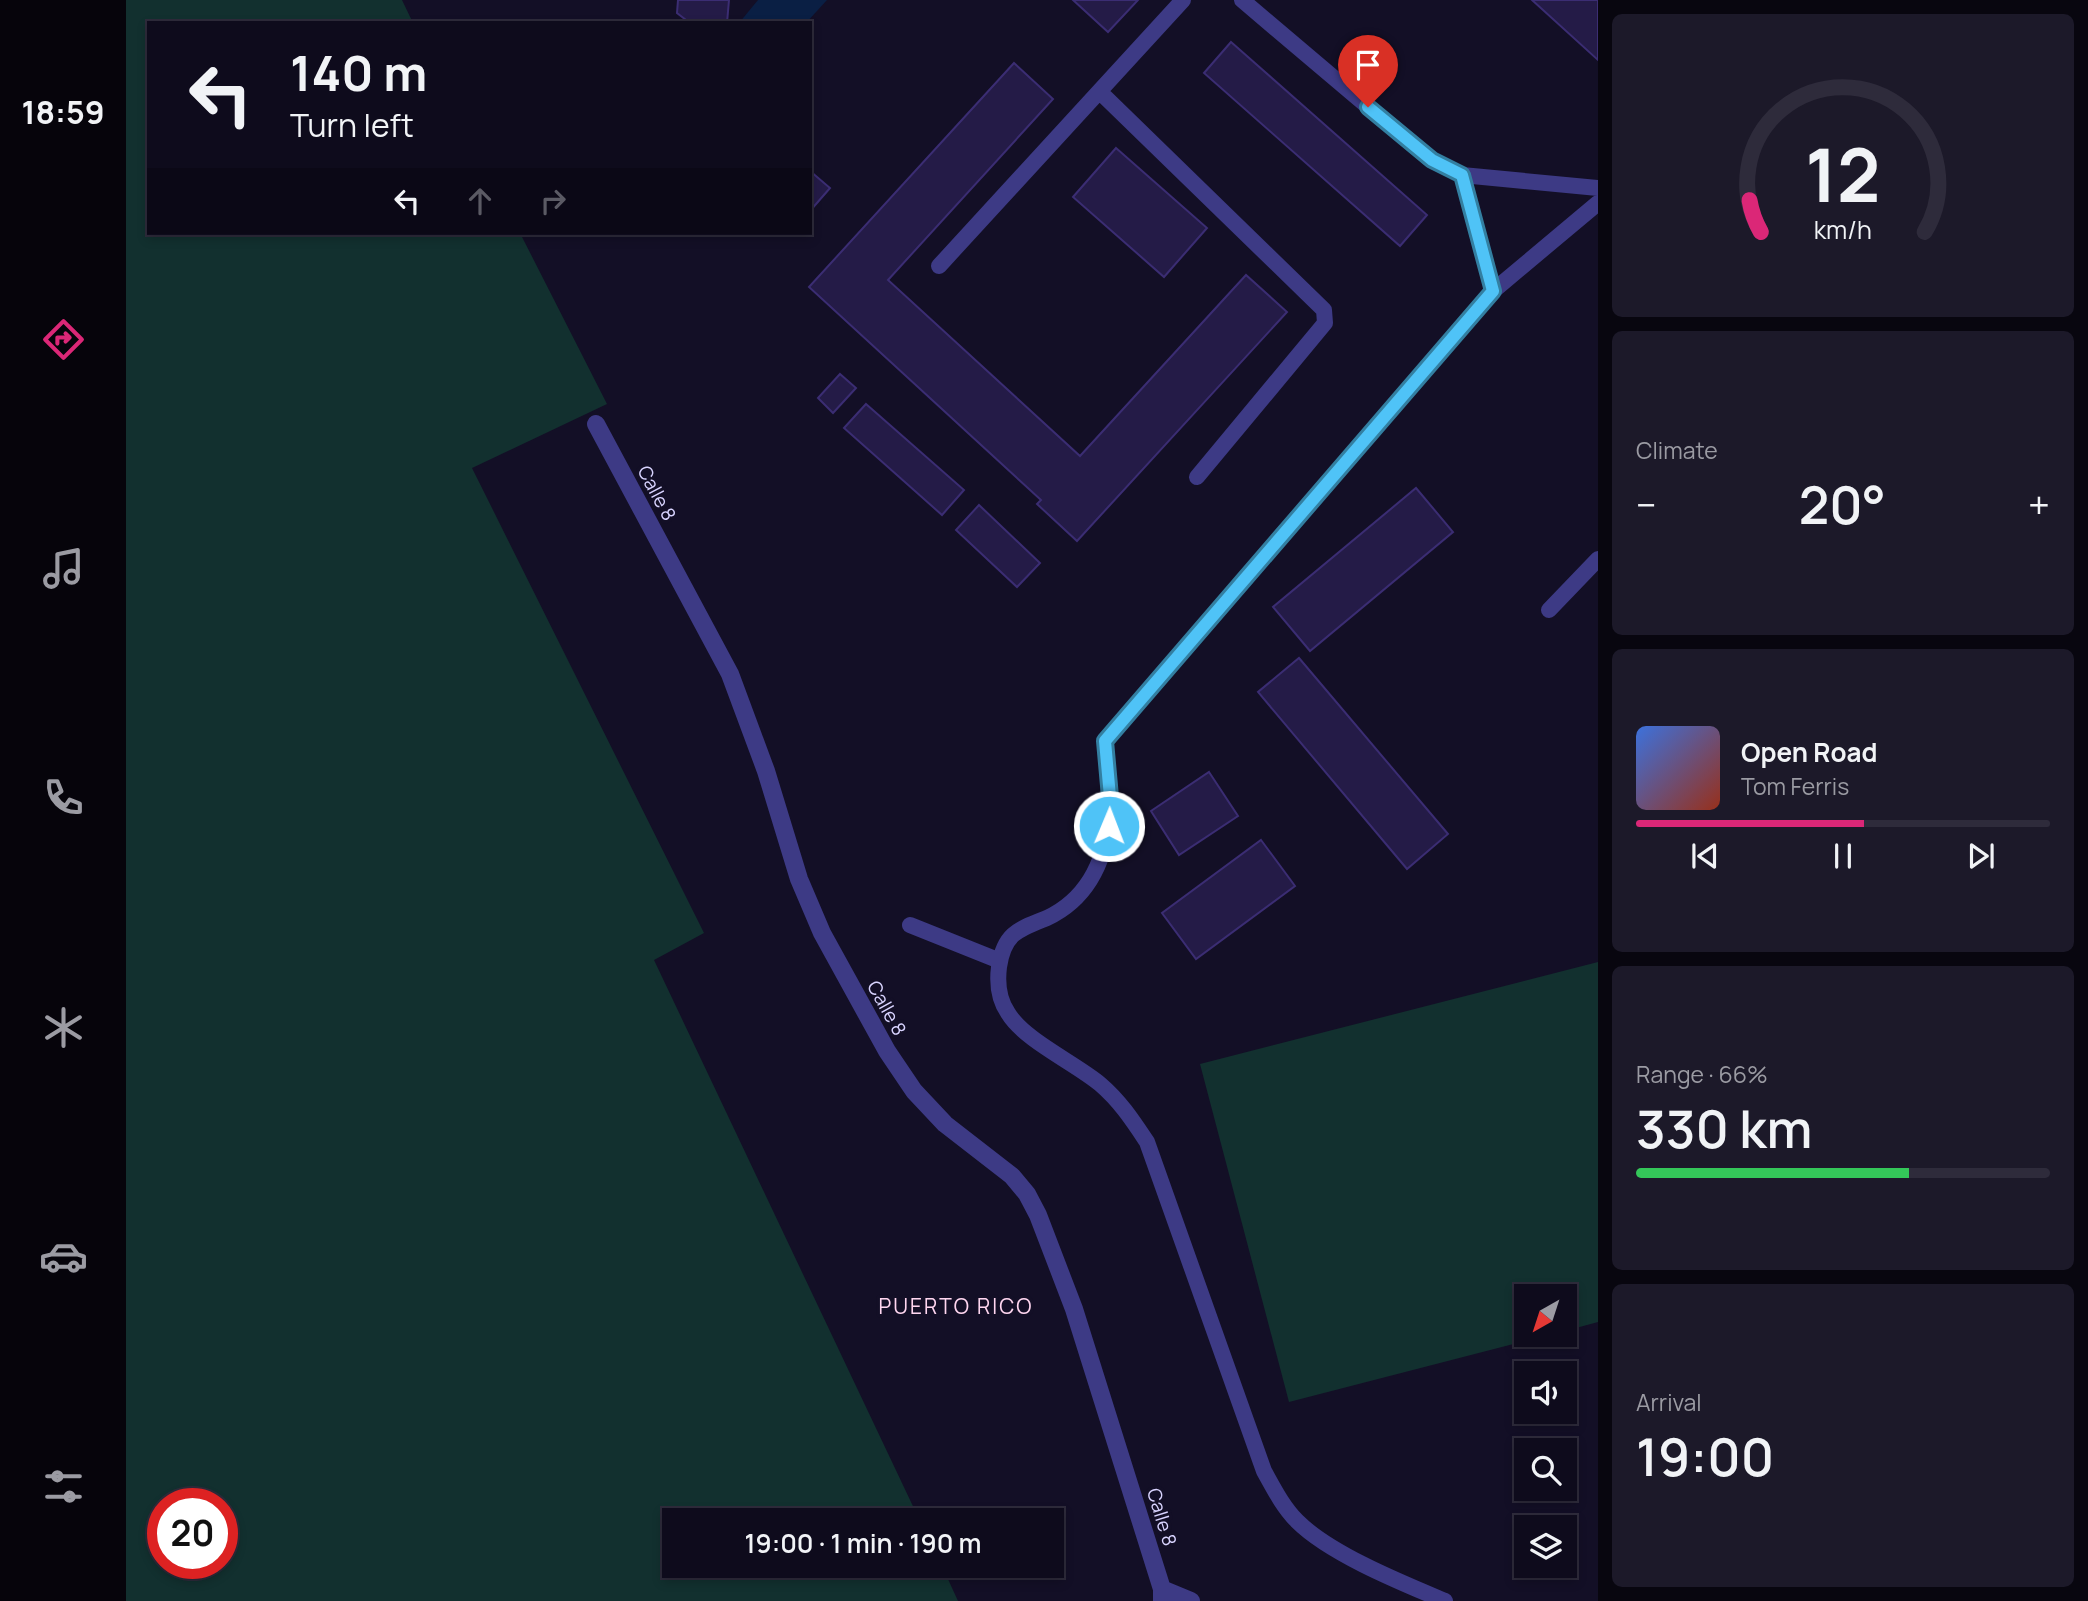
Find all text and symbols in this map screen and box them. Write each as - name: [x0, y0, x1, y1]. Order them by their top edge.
- pin: [1338, 35, 1398, 107]
- text: 140 m: [290, 39, 427, 106]
- icon: arrive: [1349, 46, 1387, 84]
- icon: left: [175, 49, 266, 140]
- text: 18:59: [21, 90, 105, 134]
- text: Turn left: [290, 103, 414, 147]
- text: 12: [1805, 124, 1881, 224]
- icon: left: [388, 182, 426, 220]
- icon: ahead: [461, 182, 499, 220]
- icon: right: [534, 182, 572, 220]
- text: km/h: [1814, 212, 1872, 247]
- icon: directions: [39, 315, 88, 364]
- text: Climate: [1636, 434, 1718, 466]
- street label: Calle 8: [632, 461, 682, 525]
- text: 20°: [1799, 469, 1886, 540]
- text: −: [1636, 478, 1657, 530]
- text: +: [2028, 478, 2050, 530]
- icon: music: [39, 544, 88, 593]
- text: Open Road: [1741, 734, 1877, 770]
- text: Tom Ferris: [1741, 770, 1849, 802]
- icon: phone: [39, 773, 88, 822]
- position arrow: [1072, 789, 1146, 863]
- icon: previous: [1686, 837, 1724, 875]
- icon: pause: [1824, 837, 1862, 875]
- icon: next: [1962, 837, 2000, 875]
- street label: Calle 8: [861, 976, 913, 1040]
- icon: climate: [39, 1003, 88, 1052]
- text: Range · 66%: [1636, 1058, 1768, 1090]
- text: 330 km: [1636, 1093, 1812, 1164]
- icon: car: [39, 1232, 88, 1281]
- north arrow: [1514, 1284, 1577, 1348]
- map controls: [1514, 1284, 1577, 1578]
- district label: PUERTO RICO: [879, 1292, 1033, 1320]
- button: sound: [1514, 1361, 1577, 1424]
- text: Arrival: [1636, 1386, 1702, 1418]
- text: 19:00: [1636, 1421, 1774, 1492]
- button: search: [1514, 1438, 1577, 1501]
- icon: filters: [39, 1462, 88, 1511]
- street label: Calle 8: [1141, 1485, 1183, 1549]
- speed limit sign: 20: [147, 1488, 238, 1579]
- button: layers: [1514, 1515, 1577, 1578]
- text: 19:00 · 1 min · 190 m: [745, 1525, 981, 1561]

